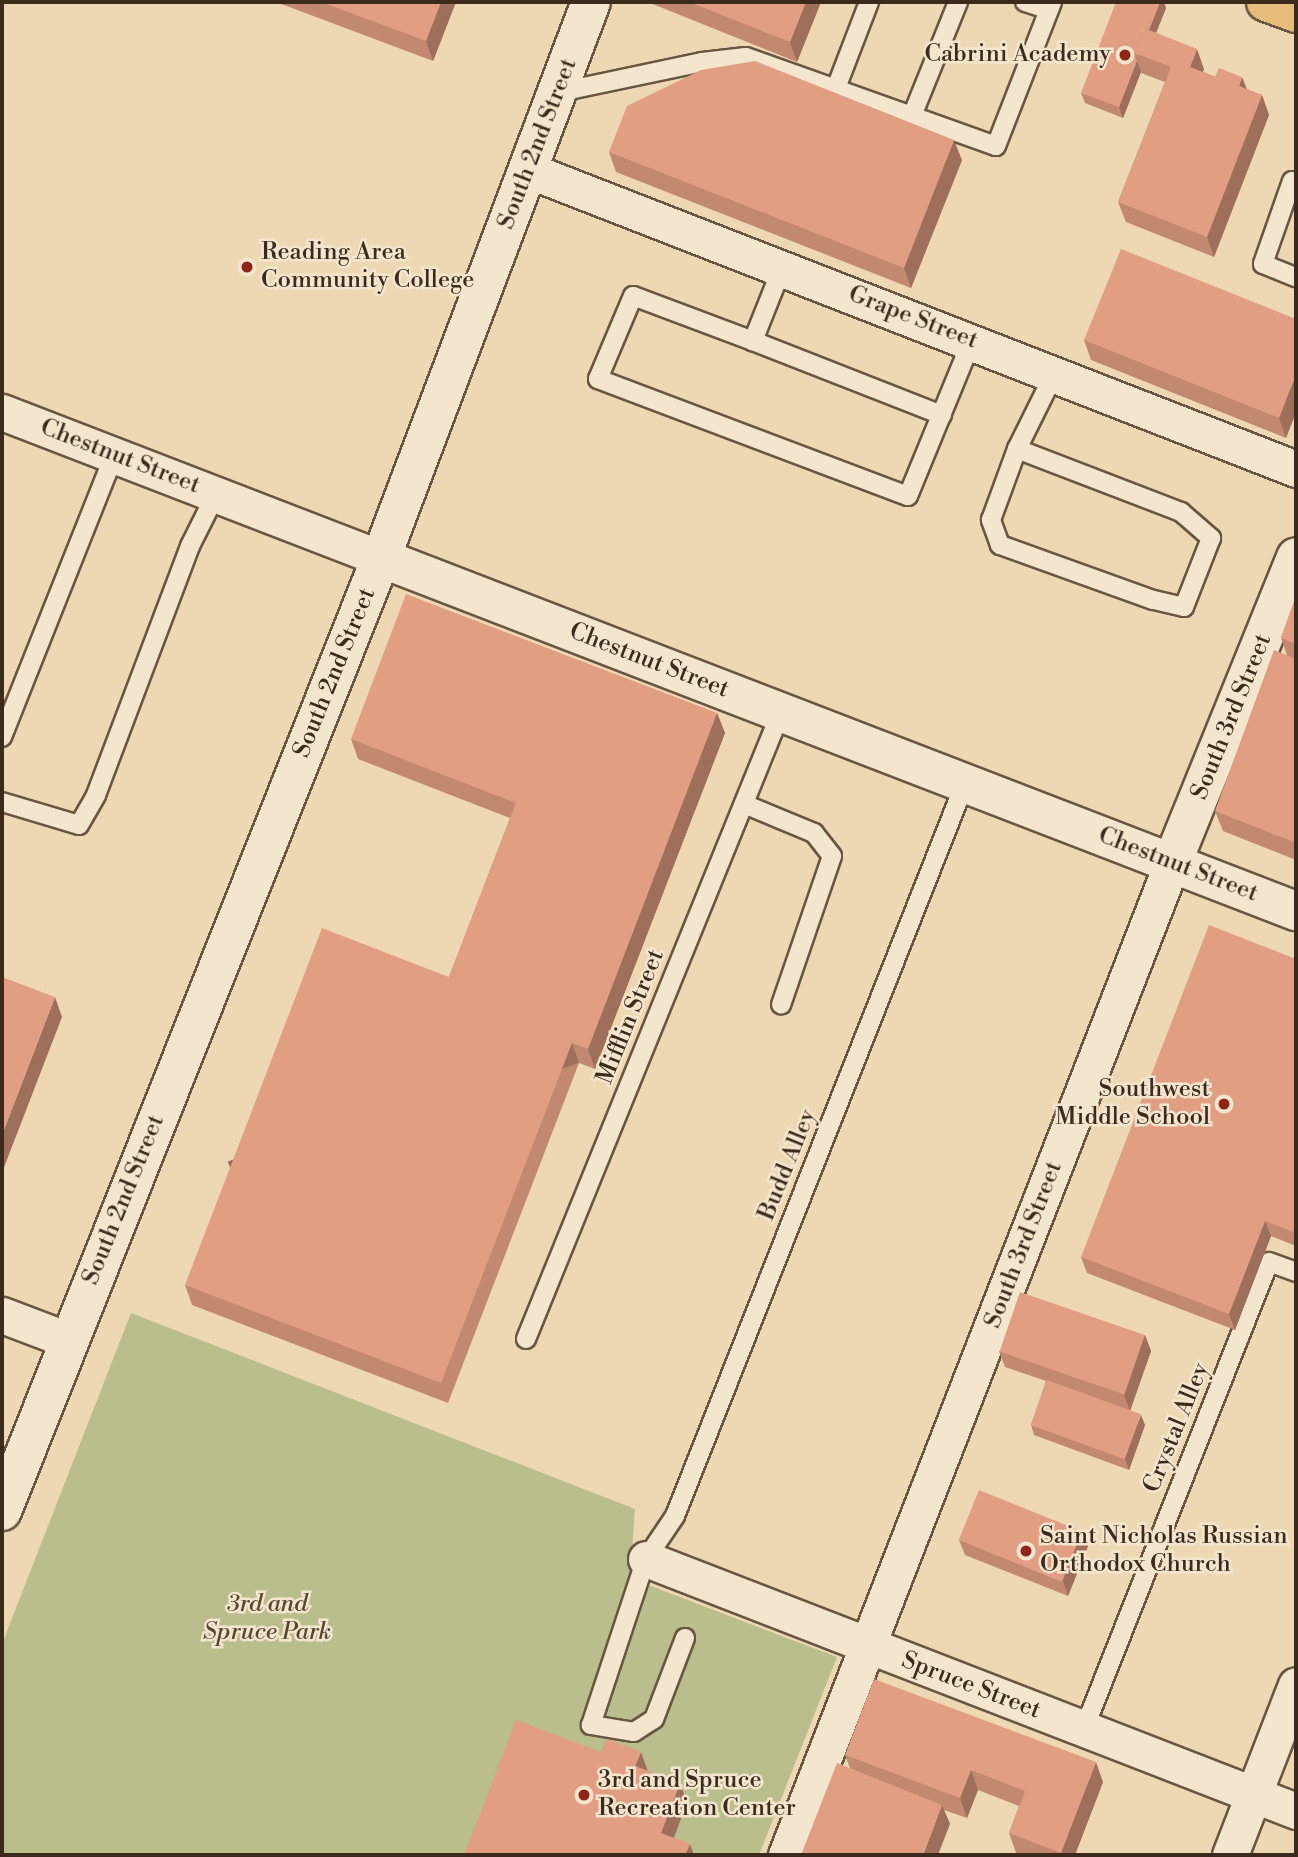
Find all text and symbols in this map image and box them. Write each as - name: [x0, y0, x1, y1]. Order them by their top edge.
- place label: Cabrini Academy: [924, 41, 1111, 69]
- marker: Cabrini Academy: [1117, 47, 1133, 63]
- street label: South 2nd Street: [492, 54, 584, 234]
- place label: Reading Area Community College: [261, 239, 474, 295]
- marker: Reading Area Community College: [239, 259, 255, 275]
- street label: Grape Street: [844, 280, 982, 356]
- street label: Chestnut Street: [36, 413, 204, 501]
- street label: South 2nd Street: [288, 584, 382, 762]
- street label: Chestnut Street: [565, 617, 733, 705]
- street label: South 3rd Street: [1186, 630, 1278, 804]
- street label: Chestnut Street: [1094, 821, 1262, 909]
- street label: Mifflin Street: [591, 945, 671, 1089]
- place label: Southwest Middle School: [1055, 1076, 1210, 1132]
- marker: Southwest Middle School: [1216, 1096, 1232, 1112]
- street label: Budd Alley: [753, 1105, 823, 1225]
- street label: South 2nd Street: [77, 1111, 171, 1289]
- street label: South 3rd Street: [979, 1158, 1069, 1332]
- street label: Crystal Alley: [1138, 1359, 1216, 1497]
- place label: Saint Nicholas Russian Orthodox Church: [1040, 1523, 1287, 1579]
- marker: Saint Nicholas Russian Orthodox Church: [1018, 1543, 1034, 1559]
- park label: 3rd and Spruce Park: [203, 1591, 331, 1647]
- street label: Spruce Street: [897, 1646, 1045, 1726]
- place label: 3rd and Spruce Recreation Center: [598, 1767, 796, 1823]
- marker: 3rd and Spruce Recreation Center: [576, 1787, 592, 1803]

